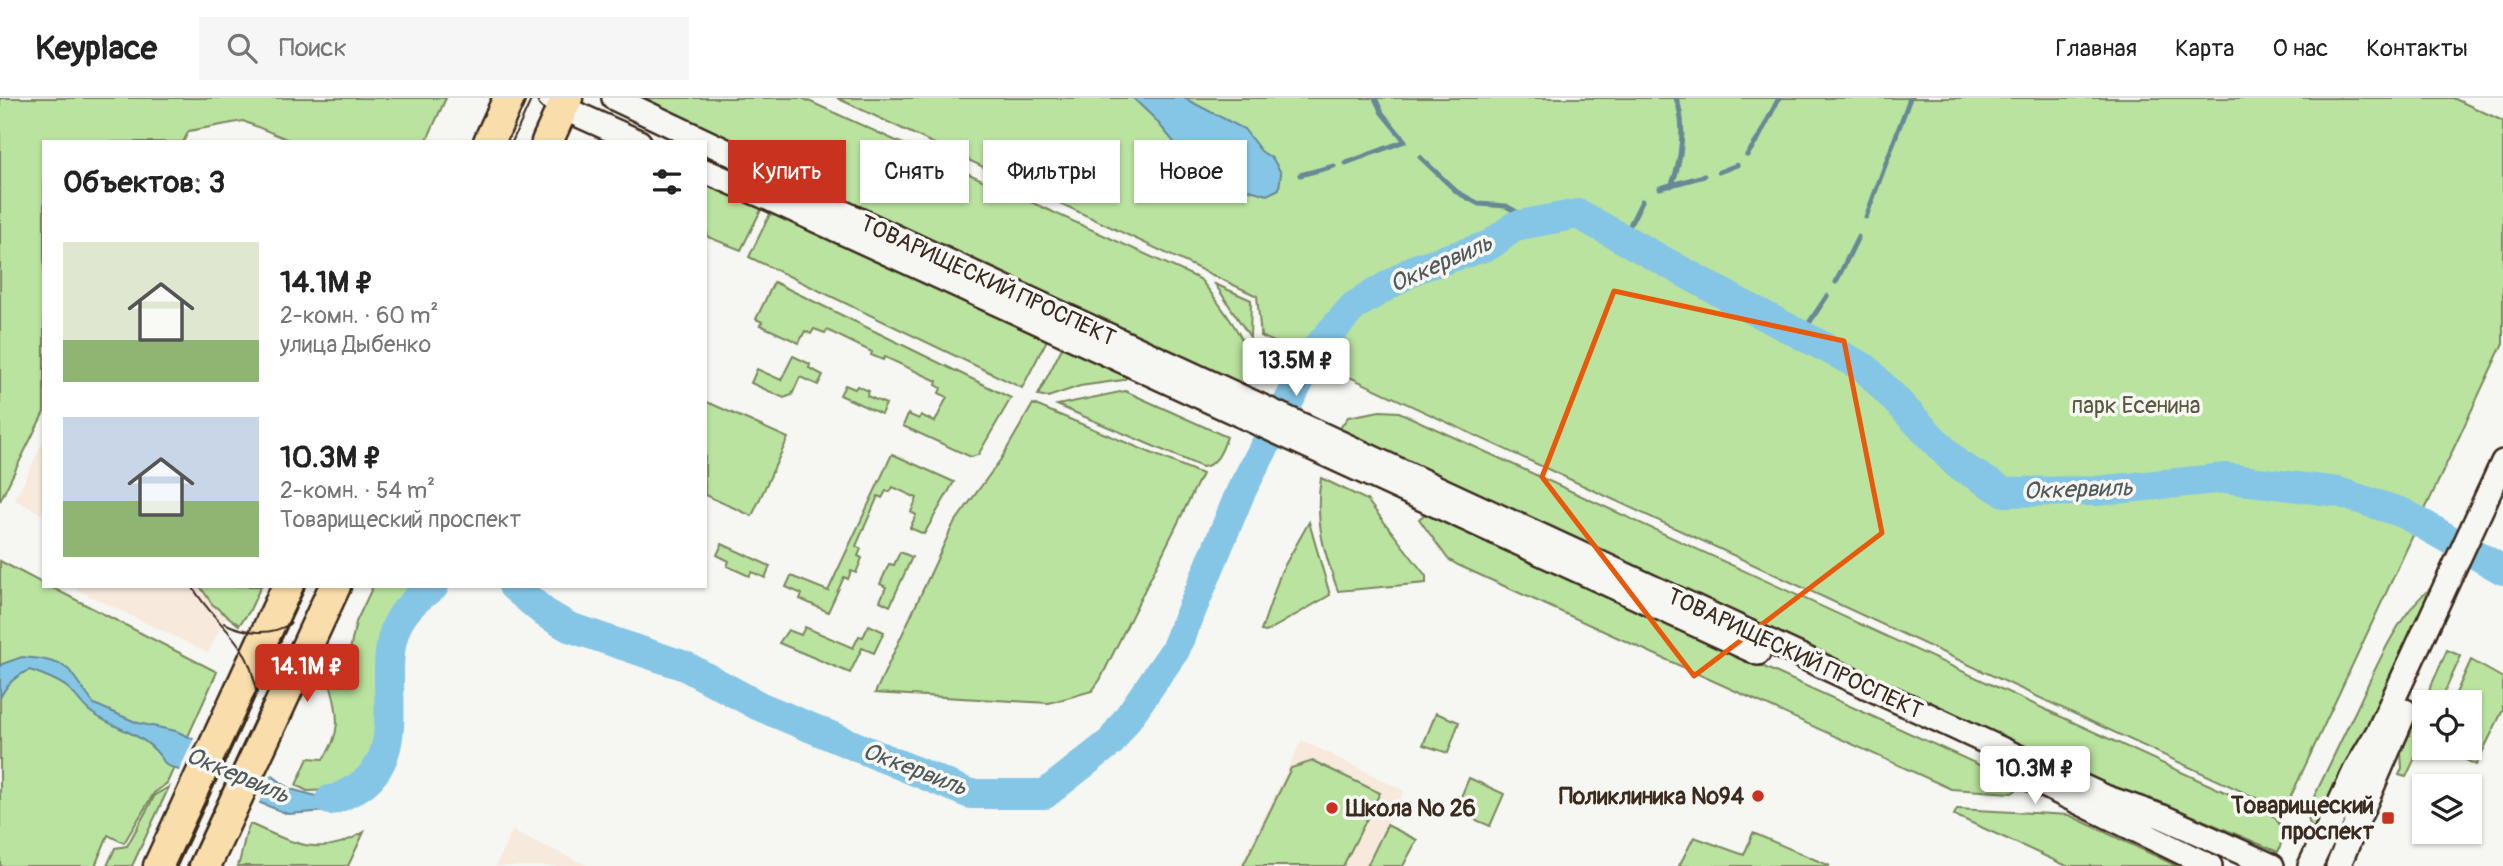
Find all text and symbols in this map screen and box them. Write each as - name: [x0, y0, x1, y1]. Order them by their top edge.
- search box: [199, 17, 689, 80]
- text: Keyplace: [35, 28, 157, 69]
- icon: search: [223, 29, 261, 67]
- text: Поиск: [279, 32, 347, 64]
- text: Главная: [2056, 34, 2137, 63]
- text: Карта: [2175, 34, 2235, 63]
- text: О нас: [2273, 34, 2328, 63]
- text: Контакты: [2366, 34, 2468, 63]
- chip: Купить: [728, 140, 846, 203]
- chip: Снять: [860, 140, 969, 203]
- chip: Фильтры: [983, 140, 1120, 203]
- chip: Новое: [1134, 140, 1247, 203]
- icon: filters: [648, 163, 686, 201]
- text: Объектов: 3: [63, 164, 225, 201]
- street label: ТОВАРИЩЕСКИЙ ПРОСПЕКТ: [855, 208, 1120, 353]
- water label: Оккервиль: [1385, 228, 1497, 299]
- text: 14.1M ₽: [280, 264, 374, 301]
- icon: home: [119, 270, 203, 354]
- text: 2-комн. · 60 m²: [280, 301, 438, 330]
- text: улица Дыбенко: [280, 330, 431, 359]
- pin: 13.5M ₽: [1231, 338, 1361, 398]
- text: 13.5M ₽: [1259, 346, 1333, 375]
- park label: парк Есенина: [2072, 391, 2200, 420]
- text: 10.3M ₽: [280, 439, 382, 476]
- icon: home: [119, 445, 203, 529]
- water label: Оккервиль: [2023, 473, 2133, 506]
- text: 2-комн. · 54 m²: [280, 476, 435, 505]
- text: Товарищеский проспект: [280, 505, 521, 534]
- street label: ТОВАРИЩЕСКИЙ ПРОСПЕКТ: [1662, 581, 1927, 726]
- pin: 14.1M ₽: [242, 644, 372, 704]
- text: 14.1M ₽: [271, 652, 343, 681]
- map controls: [2412, 690, 2482, 844]
- button: locate: [2412, 690, 2482, 760]
- water label: Оккервиль: [859, 736, 971, 803]
- water label: Оккервиль: [182, 741, 294, 810]
- pin: 10.3M ₽: [1970, 746, 2100, 806]
- text: 10.3M ₽: [1996, 754, 2074, 783]
- button: layers: [2412, 774, 2482, 844]
- place label: Поликлиника №94: [1559, 782, 1745, 811]
- marker: Поликлиника №94: [1750, 788, 1766, 804]
- place label: Товарищеский проспект: [2230, 791, 2374, 846]
- place label: Школа № 26: [1345, 794, 1476, 823]
- marker: Школа № 26: [1324, 800, 1340, 816]
- marker: Товарищеский проспект: [2380, 810, 2396, 826]

